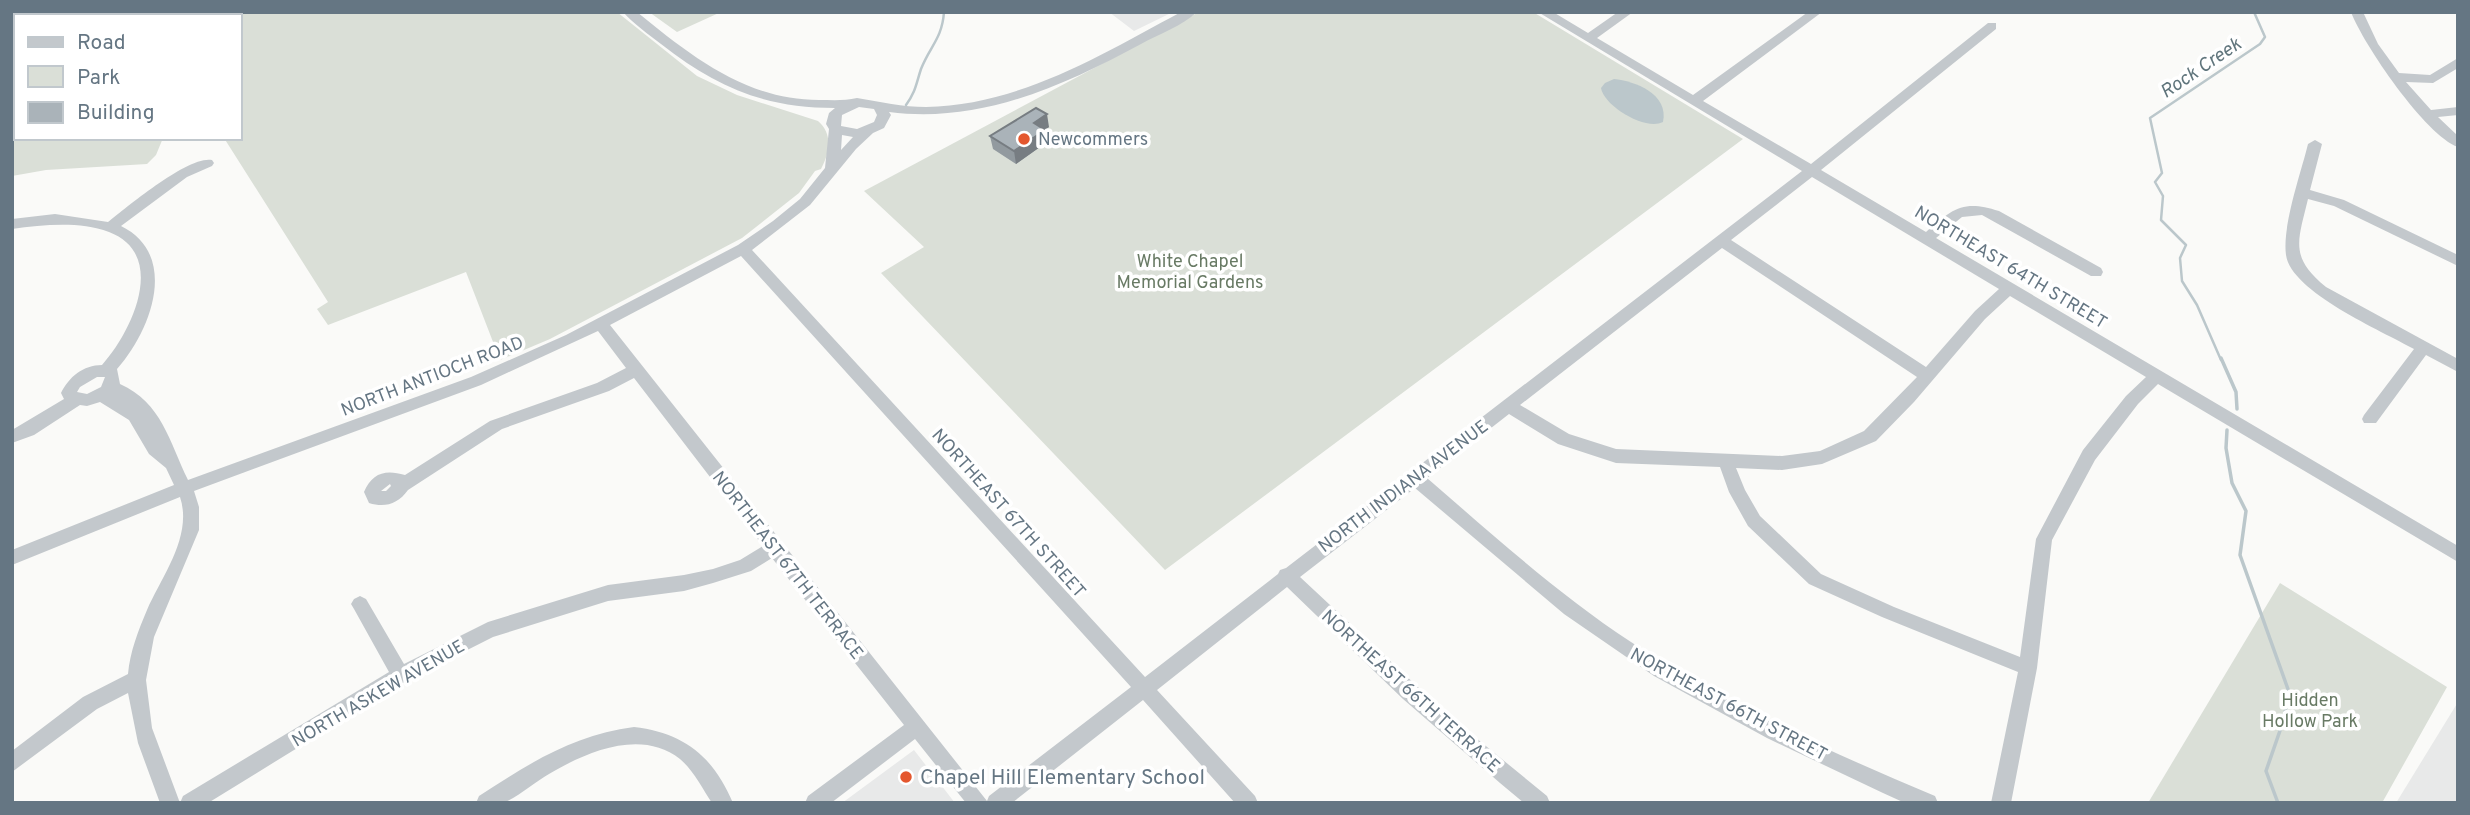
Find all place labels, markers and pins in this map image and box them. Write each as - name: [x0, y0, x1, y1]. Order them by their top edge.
- place label: Newcommers: [1038, 129, 1148, 152]
- marker: Newcommers: [1016, 131, 1032, 147]
- place label: Chapel Hill Elementary School: [920, 765, 1205, 792]
- marker: Chapel Hill Elementary School: [898, 769, 914, 785]

